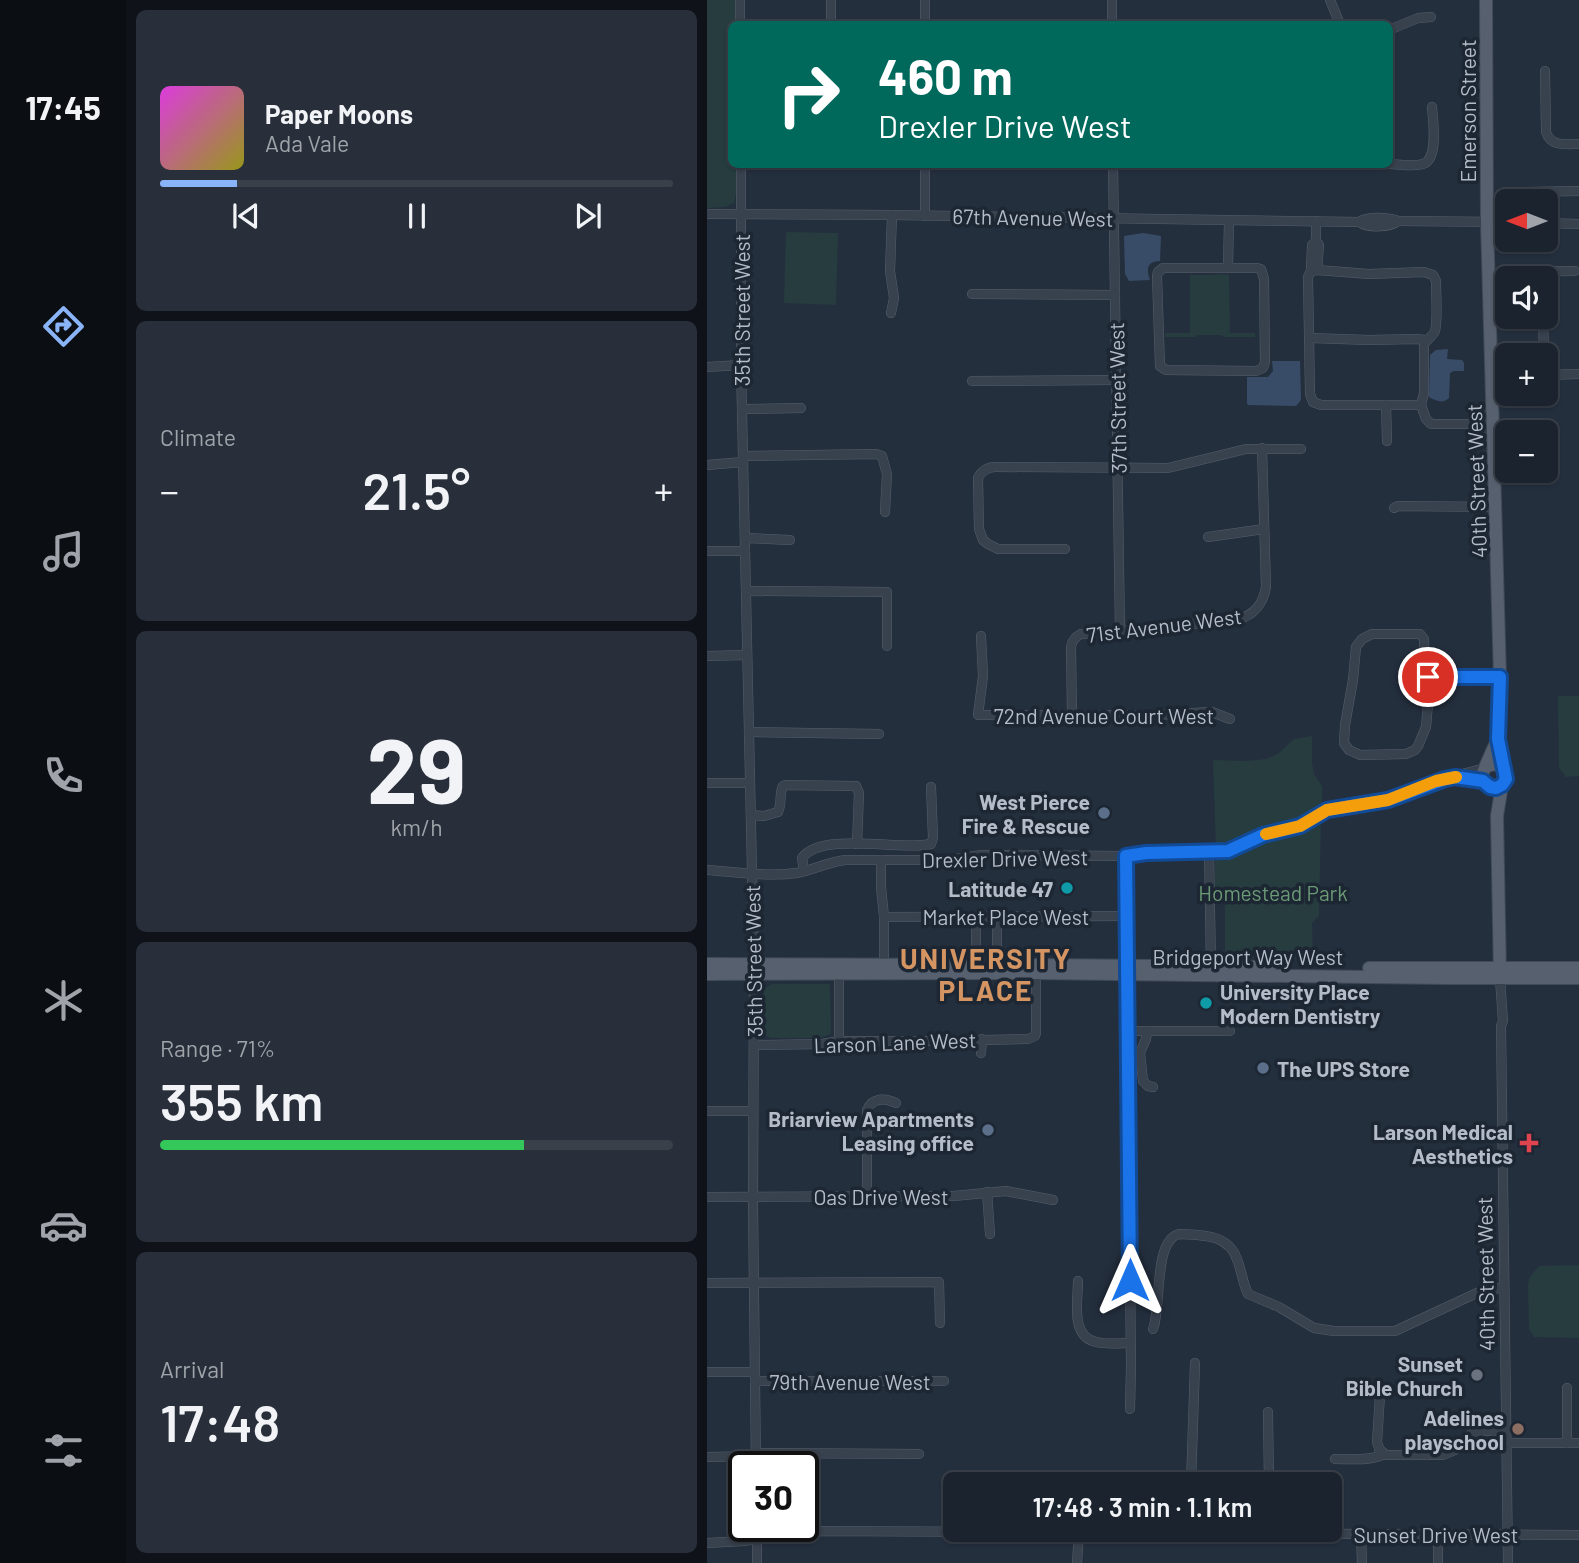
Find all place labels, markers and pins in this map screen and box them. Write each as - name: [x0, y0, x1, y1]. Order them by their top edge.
- pin: [1398, 647, 1458, 707]
- place label: West Pierce Fire & Rescue: [962, 789, 1090, 838]
- marker: West Pierce Fire & Rescue: [1096, 805, 1112, 821]
- place label: Latitude 47: [948, 876, 1054, 901]
- marker: Latitude 47: [1059, 880, 1075, 896]
- place label: University Place Modern Dentistry: [1220, 979, 1381, 1028]
- marker: University Place Modern Dentistry: [1198, 995, 1214, 1011]
- place label: The UPS Store: [1277, 1056, 1410, 1081]
- marker: The UPS Store: [1255, 1060, 1271, 1076]
- place label: Briarview Apartments Leasing office: [768, 1106, 974, 1155]
- place label: Larson Medical Aesthetics: [1373, 1119, 1513, 1168]
- marker: Briarview Apartments Leasing office: [980, 1122, 996, 1138]
- marker: Larson Medical Aesthetics: [1519, 1133, 1539, 1153]
- place label: Sunset Bible Church: [1346, 1351, 1463, 1400]
- marker: Sunset Bible Church: [1469, 1367, 1485, 1383]
- place label: Adelines playschool: [1405, 1405, 1504, 1454]
- marker: Adelines playschool: [1510, 1421, 1526, 1437]

